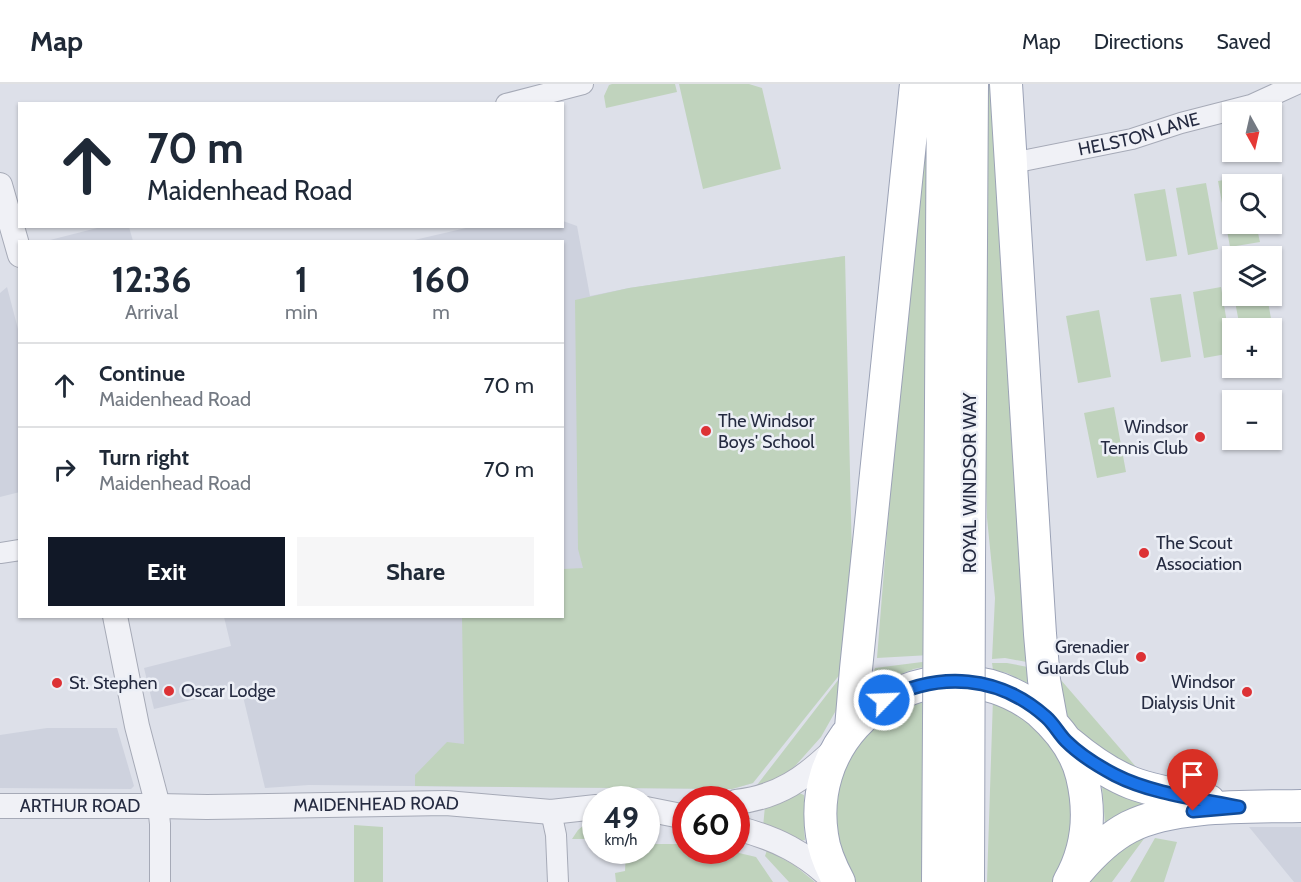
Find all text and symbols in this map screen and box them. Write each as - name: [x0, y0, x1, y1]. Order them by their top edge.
- text: Map: [30, 24, 83, 58]
- text: Map: [1022, 29, 1061, 54]
- text: Directions: [1094, 29, 1183, 54]
- text: Saved: [1216, 29, 1271, 54]
- north arrow: [1222, 102, 1282, 162]
- map controls: [1222, 102, 1282, 450]
- street label: HELSTON LANE: [1076, 108, 1202, 161]
- text: 70 m: [147, 122, 244, 174]
- icon: ahead: [48, 126, 126, 204]
- text: Maidenhead Road: [147, 174, 352, 207]
- button: search: [1222, 174, 1282, 234]
- button: layers: [1222, 246, 1282, 306]
- text: 12:36: [112, 257, 192, 301]
- text: 1: [295, 257, 308, 301]
- text: 160: [412, 257, 470, 301]
- text: Arrival: [125, 300, 178, 324]
- text: min: [285, 300, 318, 324]
- text: m: [432, 300, 450, 324]
- button: +: [1222, 318, 1282, 378]
- text: Continue: [99, 360, 185, 387]
- icon: ahead: [48, 369, 81, 402]
- text: 70 m: [484, 372, 534, 399]
- text: Maidenhead Road: [99, 387, 251, 411]
- button: −: [1222, 390, 1282, 450]
- street label: ROYAL WINDSOR WAY: [959, 392, 981, 573]
- place label: The Windsor Boys' School: [718, 410, 815, 453]
- place label: Windsor Tennis Club: [1100, 416, 1188, 459]
- marker: The Windsor Boys' School: [699, 424, 713, 438]
- marker: Windsor Tennis Club: [1193, 430, 1207, 444]
- text: Turn right: [99, 444, 189, 471]
- icon: right: [48, 453, 81, 486]
- text: 70 m: [484, 456, 534, 483]
- text: Maidenhead Road: [99, 471, 251, 495]
- place label: The Scout Association: [1156, 532, 1242, 575]
- button: Exit: [48, 537, 285, 606]
- button: Share: [297, 537, 534, 606]
- marker: The Scout Association: [1137, 546, 1151, 560]
- place label: Grenadier Guards Club: [1037, 636, 1129, 679]
- marker: Grenadier Guards Club: [1134, 650, 1148, 664]
- position arrow: [852, 668, 916, 732]
- place label: Windsor Dialysis Unit: [1141, 671, 1235, 714]
- place label: St. Stephen: [69, 672, 158, 694]
- marker: St. Stephen: [50, 676, 64, 690]
- place label: Oscar Lodge: [181, 680, 276, 702]
- marker: Oscar Lodge: [162, 684, 176, 698]
- marker: Windsor Dialysis Unit: [1240, 685, 1254, 699]
- pin: [1167, 749, 1218, 811]
- icon: arrive: [1176, 758, 1209, 791]
- speed limit sign: 60: [672, 786, 750, 864]
- street label: MAIDENHEAD ROAD: [293, 792, 460, 817]
- street label: ARTHUR ROAD: [20, 795, 140, 817]
- text: 49: [603, 799, 639, 836]
- text: km/h: [605, 831, 637, 849]

